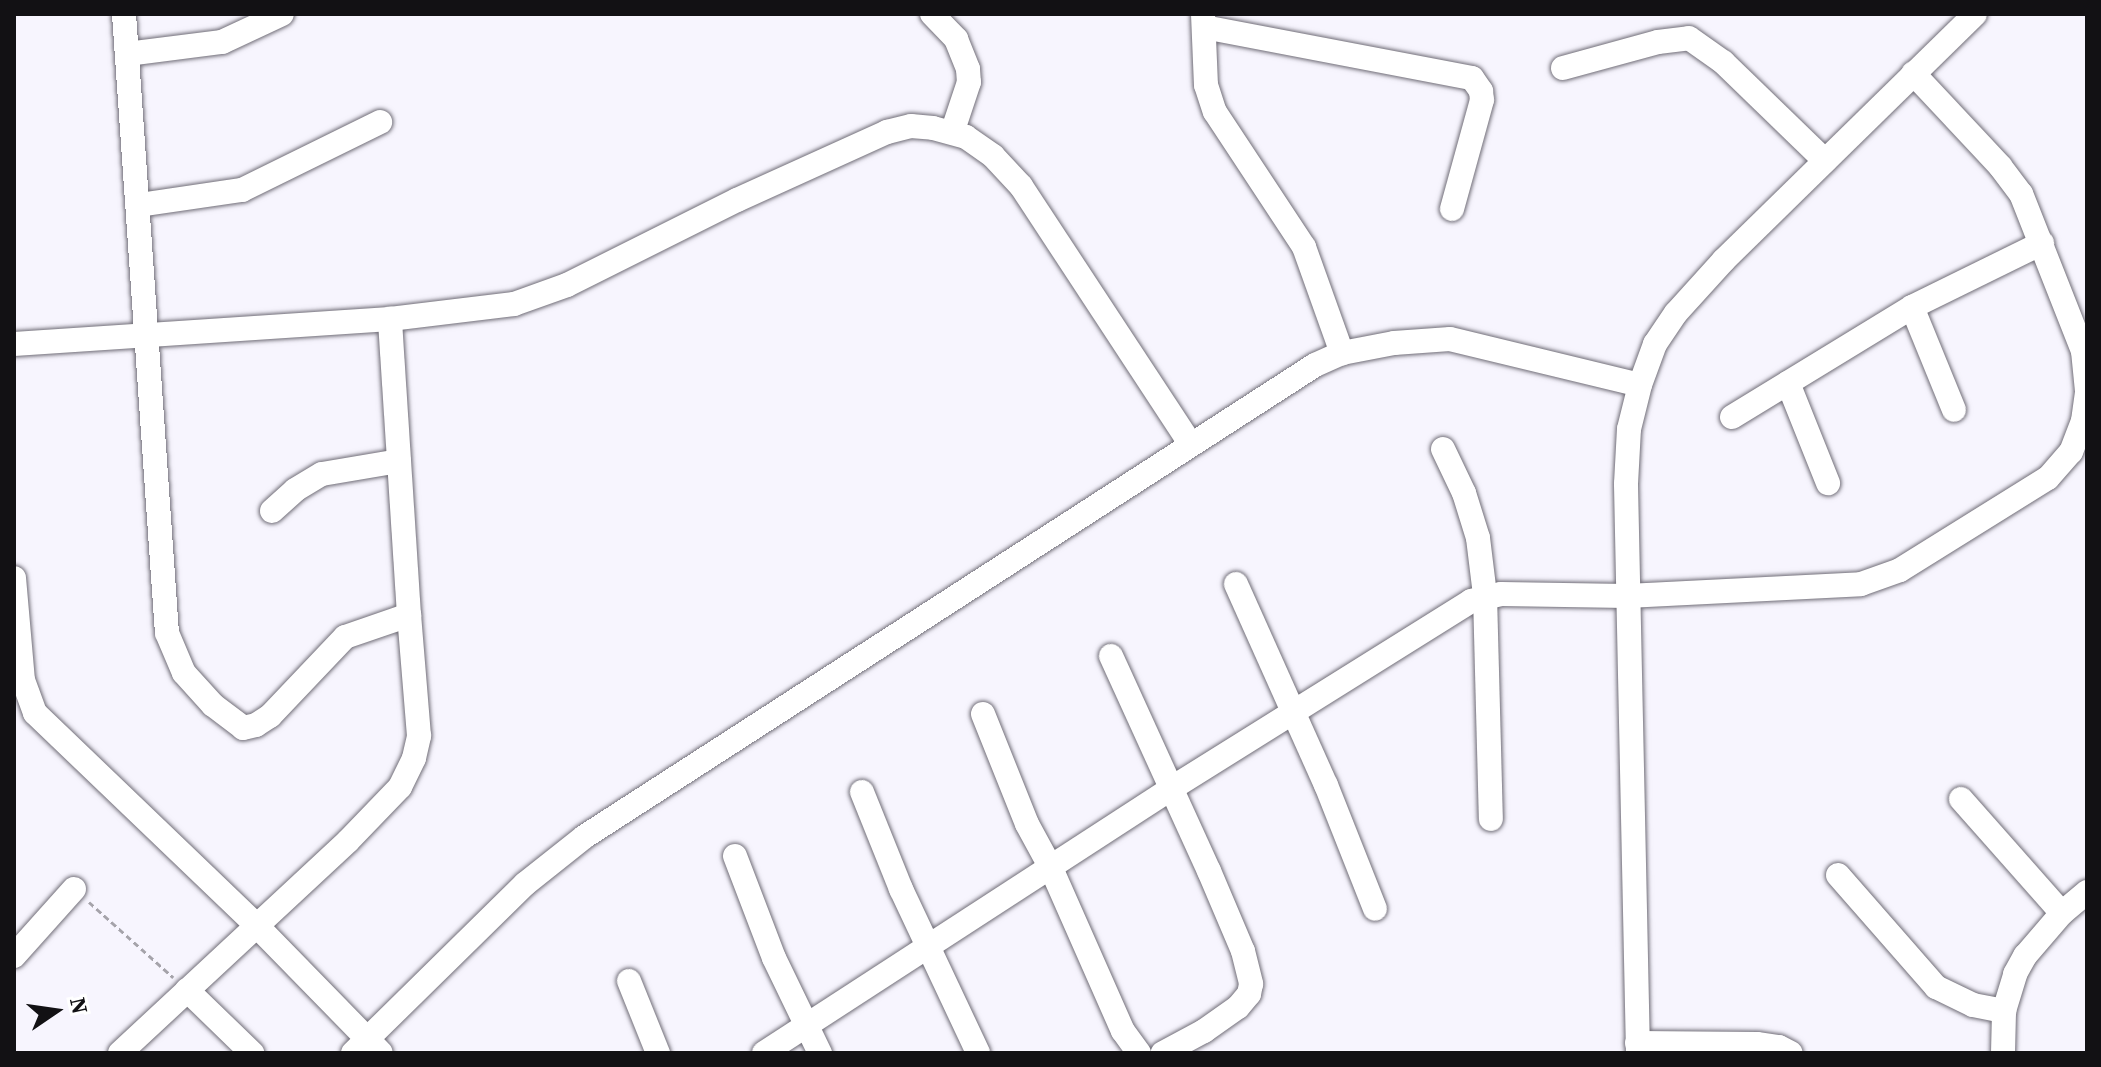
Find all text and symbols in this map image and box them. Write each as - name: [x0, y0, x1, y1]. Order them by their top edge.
- north arrow: [16, 971, 96, 1051]
- text: N: [63, 994, 96, 1017]

